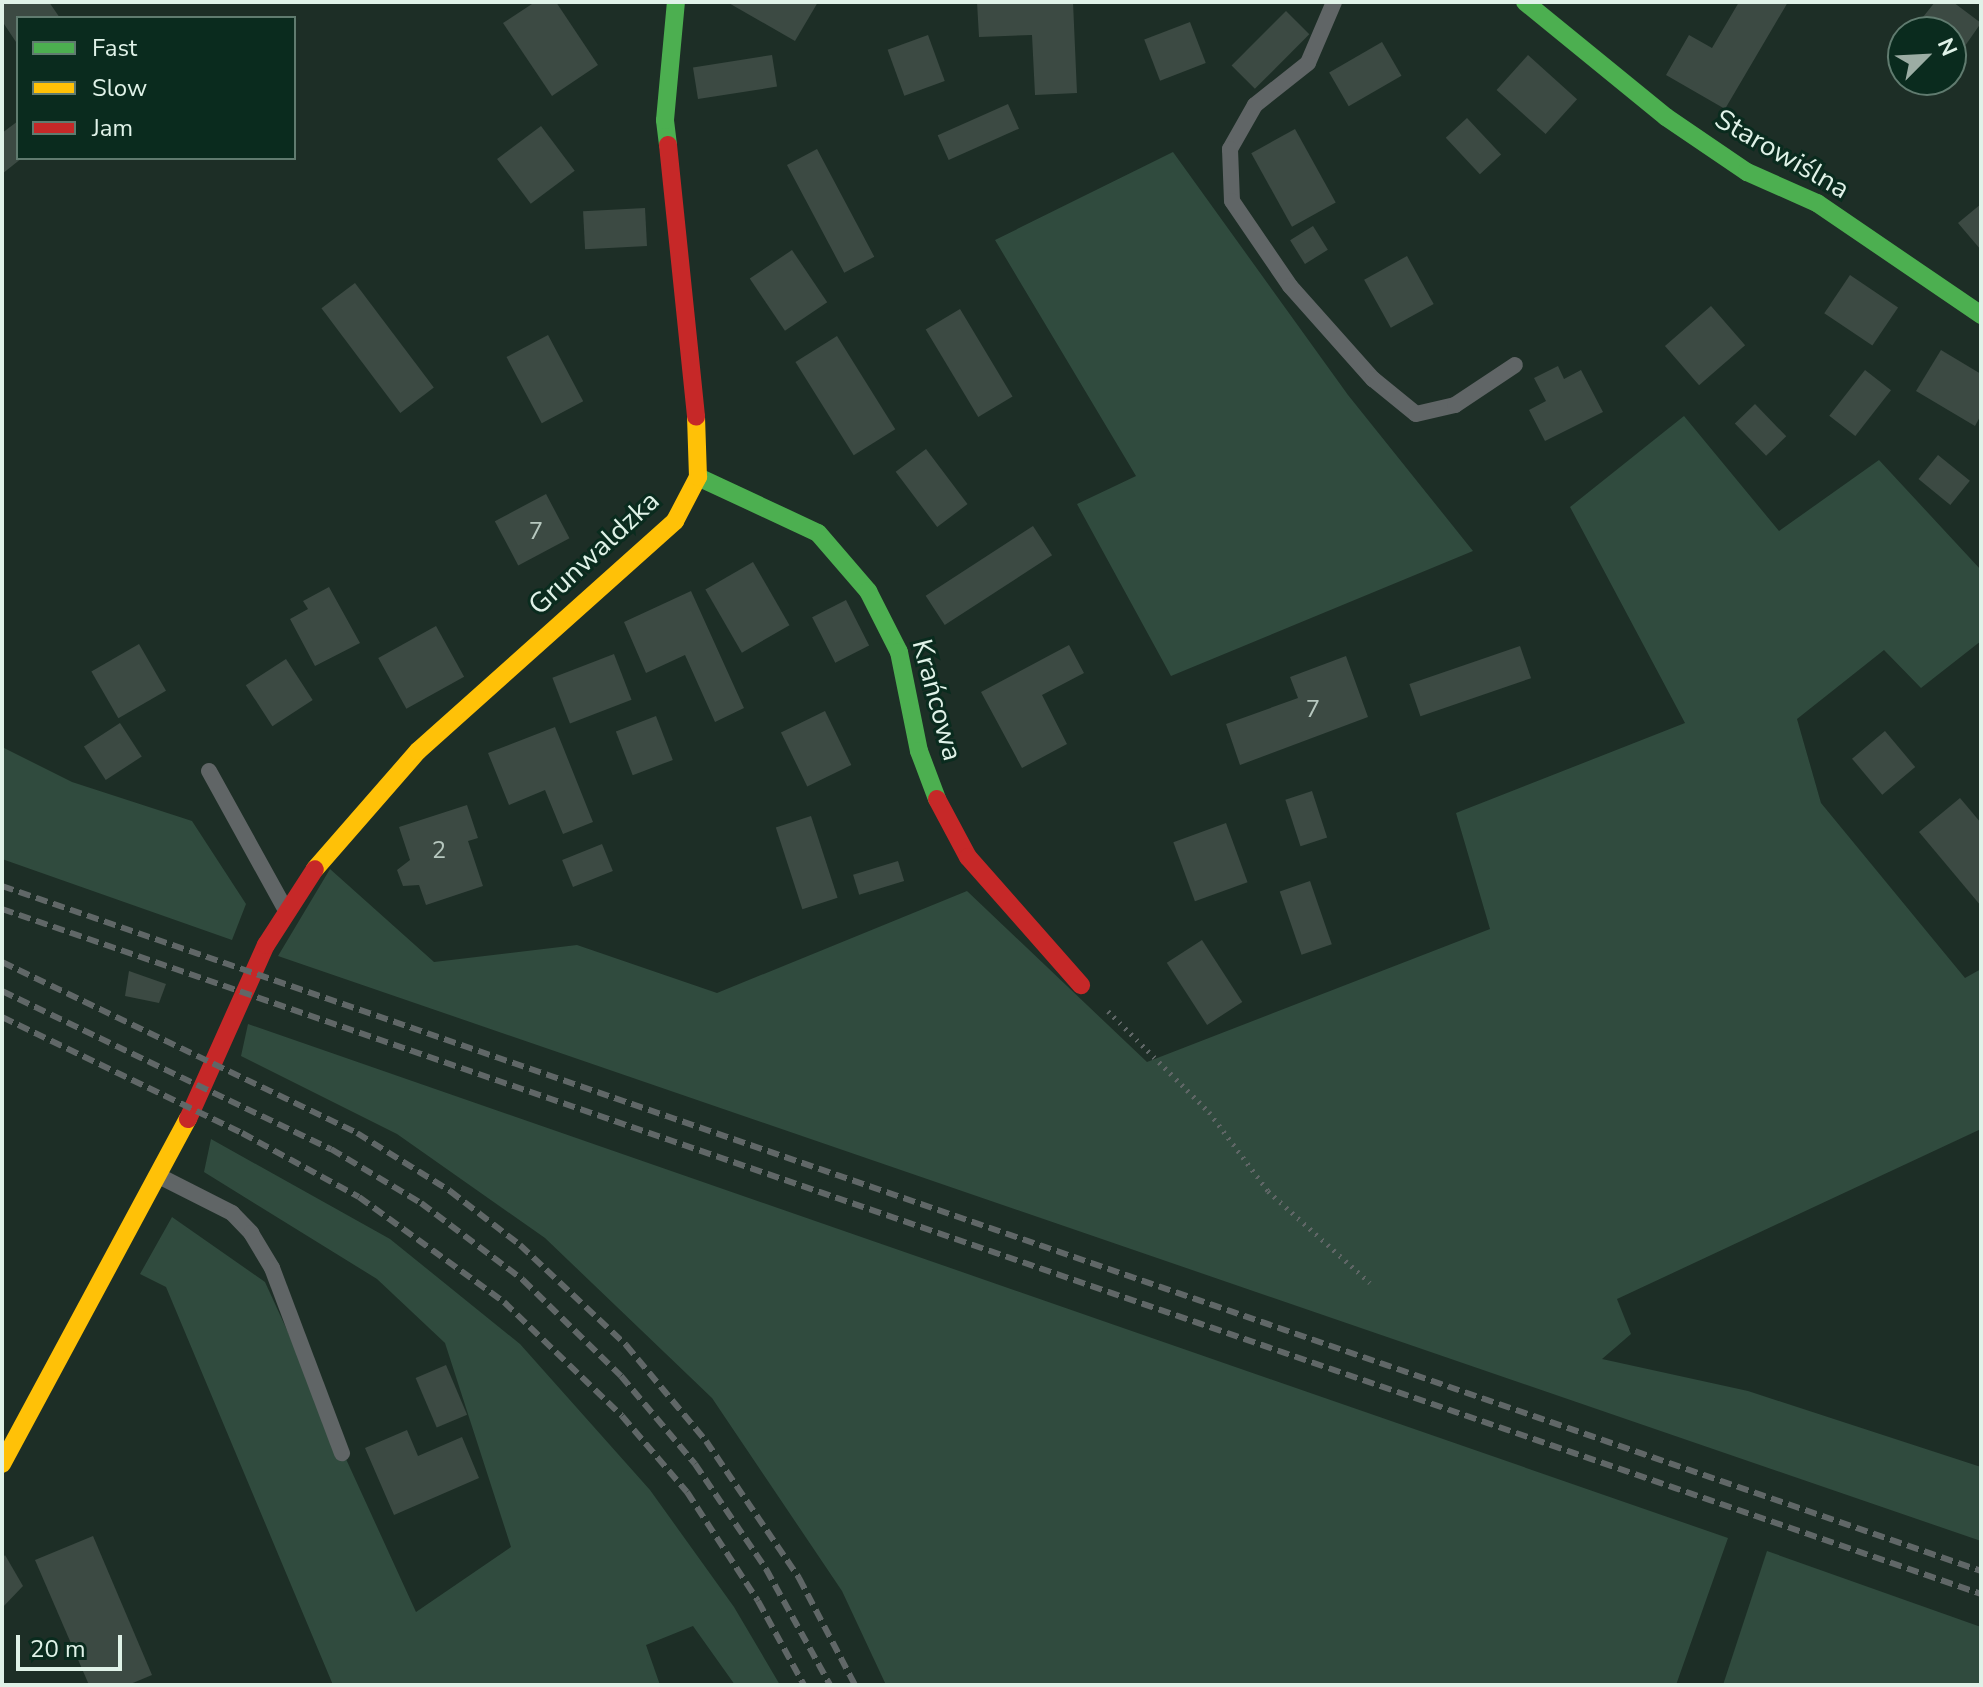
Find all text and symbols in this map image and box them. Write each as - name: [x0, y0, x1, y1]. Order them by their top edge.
- legend: [16, 16, 296, 160]
- north arrow: [1887, 16, 1967, 96]
- text: Fast: [92, 32, 137, 64]
- text: N: [1930, 33, 1964, 61]
- text: Slow: [92, 72, 147, 104]
- street label: Starowiślna: [1709, 102, 1855, 206]
- text: Jam: [92, 112, 133, 144]
- street label: Grunwaldzka: [522, 484, 666, 622]
- house number: 7: [529, 518, 543, 546]
- street label: Krańcowa: [905, 636, 969, 764]
- house number: 7: [1306, 696, 1320, 724]
- house number: 2: [432, 837, 446, 865]
- scale bar: [20, 1619, 126, 1669]
- text: 20 m: [30, 1633, 86, 1665]

